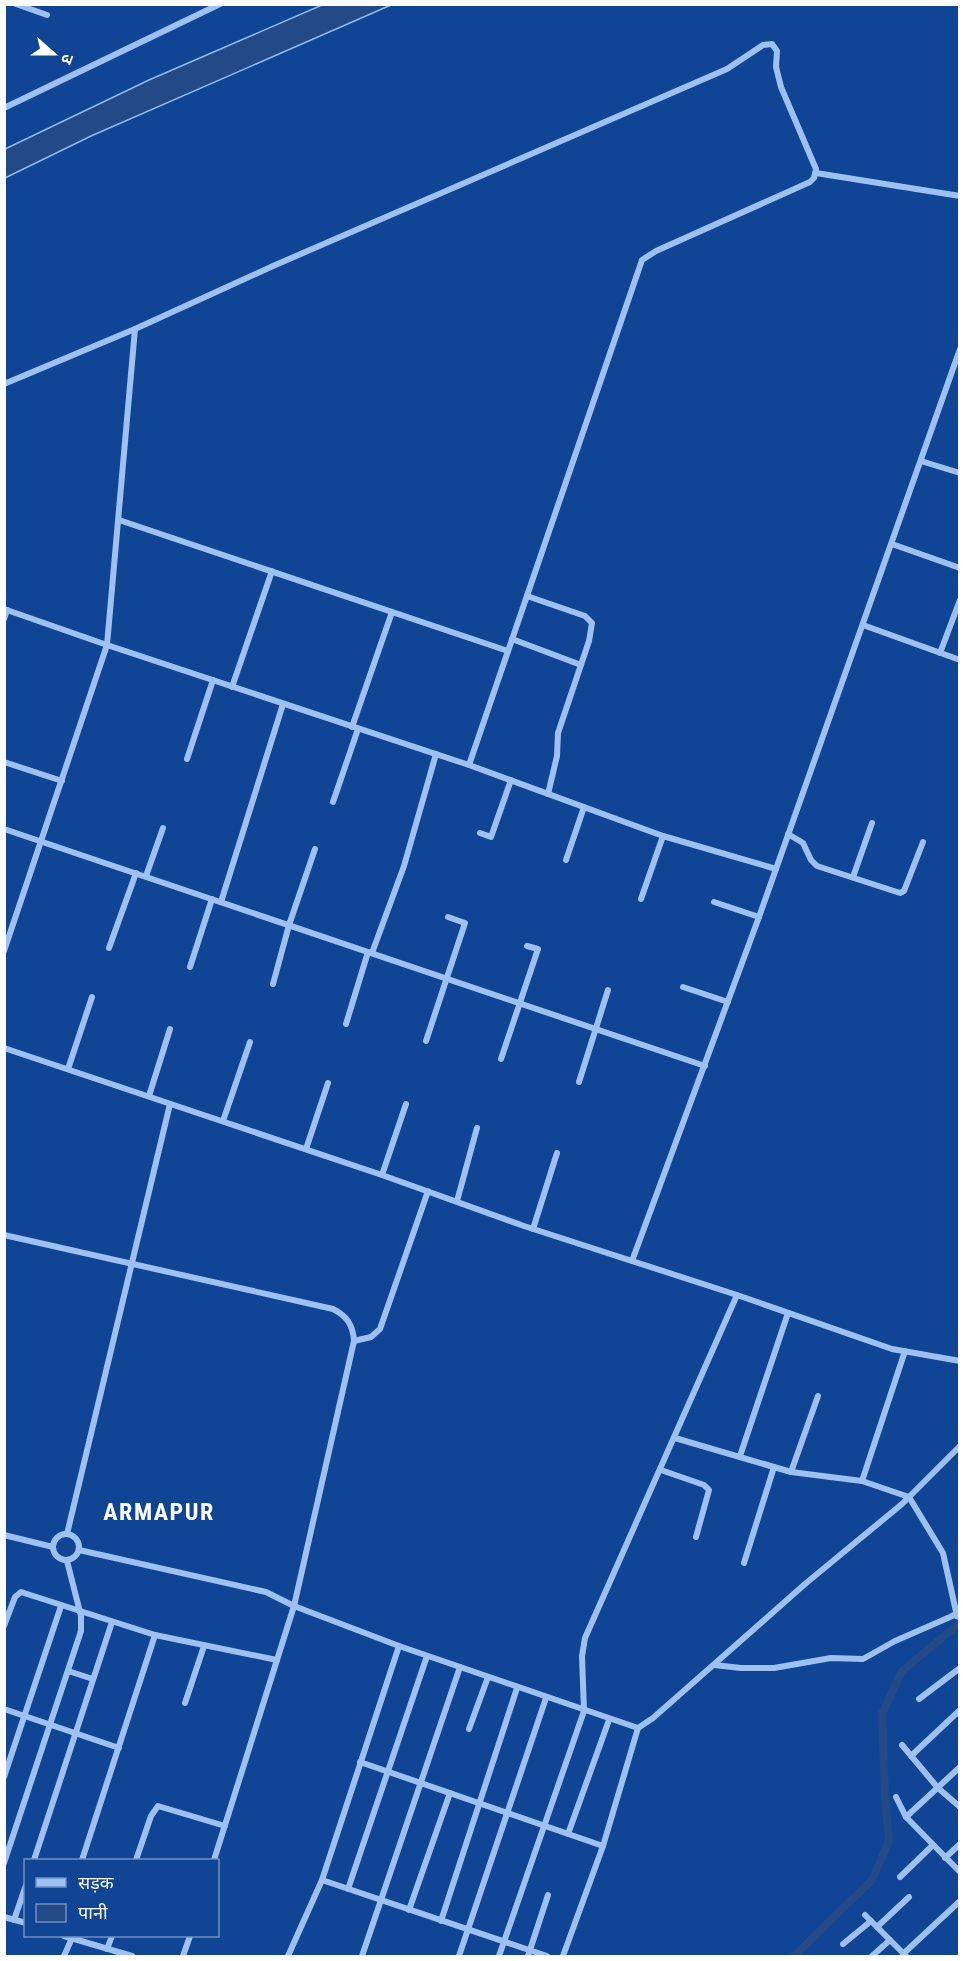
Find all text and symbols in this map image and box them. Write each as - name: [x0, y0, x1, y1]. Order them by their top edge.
- north arrow: [24, 24, 84, 84]
- text: उ: [57, 51, 78, 68]
- district label: ARMAPUR: [103, 1498, 215, 1526]
- legend: [24, 1859, 219, 1937]
- text: सड़क: [78, 1872, 115, 1893]
- text: पानी: [78, 1902, 108, 1923]

